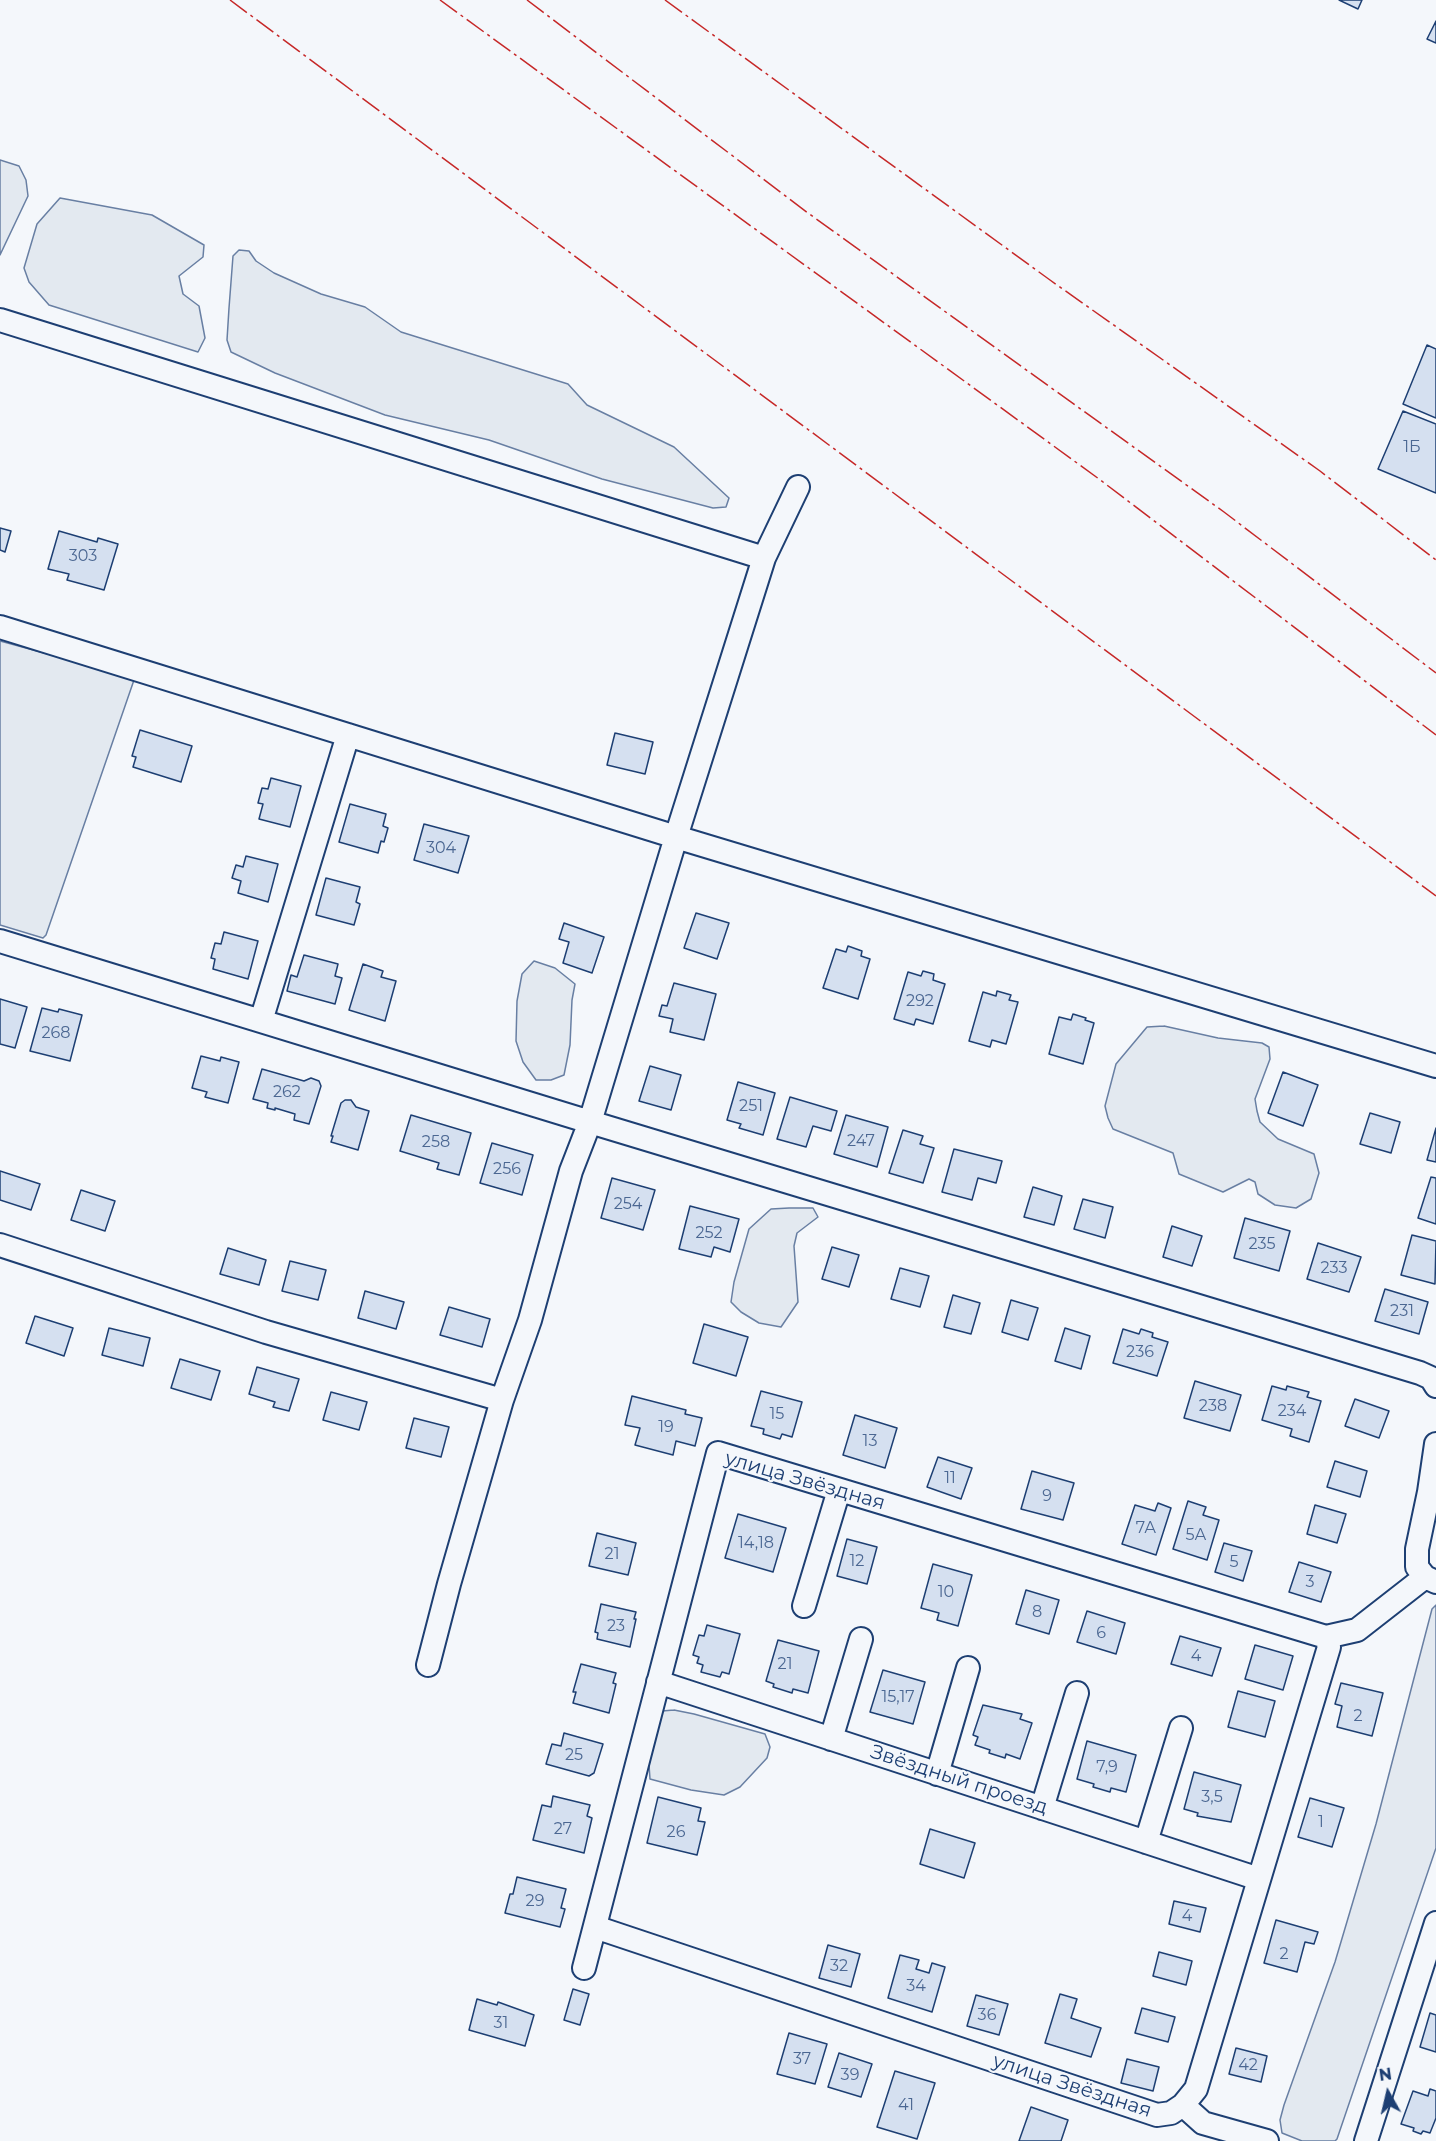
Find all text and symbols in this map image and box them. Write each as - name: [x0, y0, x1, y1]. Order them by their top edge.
- house number: 1Б: [1403, 437, 1421, 457]
- house number: 303: [69, 546, 97, 566]
- house number: 304: [426, 838, 456, 858]
- house number: 292: [906, 991, 934, 1011]
- house number: 268: [41, 1023, 71, 1043]
- house number: 262: [273, 1082, 301, 1102]
- house number: 251: [739, 1096, 763, 1116]
- house number: 247: [847, 1131, 875, 1151]
- house number: 258: [422, 1132, 450, 1152]
- house number: 256: [493, 1159, 521, 1179]
- house number: 254: [614, 1194, 642, 1214]
- house number: 252: [695, 1223, 723, 1243]
- house number: 235: [1248, 1234, 1276, 1254]
- house number: 233: [1320, 1258, 1348, 1278]
- house number: 231: [1390, 1301, 1414, 1321]
- house number: 236: [1126, 1342, 1154, 1362]
- house number: 238: [1199, 1396, 1227, 1416]
- house number: 234: [1278, 1401, 1306, 1421]
- house number: 15: [770, 1404, 784, 1424]
- house number: 19: [658, 1417, 674, 1437]
- house number: 13: [863, 1431, 877, 1451]
- street label: улица Звёздная: [722, 1447, 888, 1515]
- house number: 11: [944, 1468, 956, 1488]
- house number: 9: [1042, 1486, 1052, 1506]
- house number: 7А: [1136, 1518, 1156, 1538]
- house number: 5А: [1186, 1525, 1206, 1545]
- house number: 14,18: [738, 1533, 774, 1553]
- house number: 21: [605, 1544, 619, 1564]
- house number: 12: [850, 1551, 864, 1571]
- house number: 5: [1229, 1552, 1239, 1572]
- house number: 3: [1305, 1572, 1315, 1592]
- house number: 10: [938, 1582, 954, 1602]
- house number: 8: [1032, 1602, 1042, 1622]
- house number: 23: [607, 1616, 625, 1636]
- house number: 6: [1096, 1623, 1106, 1643]
- house number: 4: [1191, 1646, 1201, 1666]
- house number: 21: [778, 1654, 792, 1674]
- house number: 15,17: [881, 1687, 915, 1707]
- house number: 2: [1353, 1706, 1363, 1726]
- street label: Звёздный проезд: [867, 1740, 1051, 1820]
- house number: 25: [565, 1745, 583, 1765]
- house number: 7,9: [1096, 1757, 1118, 1777]
- house number: 3,5: [1201, 1787, 1223, 1807]
- house number: 1: [1318, 1812, 1324, 1832]
- house number: 27: [554, 1819, 572, 1839]
- house number: 26: [667, 1822, 685, 1842]
- house number: 29: [526, 1891, 544, 1911]
- house number: 4: [1182, 1906, 1192, 1926]
- house number: 2: [1279, 1944, 1289, 1964]
- house number: 32: [830, 1956, 848, 1976]
- house number: 34: [906, 1976, 926, 1996]
- house number: 36: [978, 2005, 996, 2025]
- house number: 31: [494, 2013, 508, 2033]
- house number: 37: [793, 2049, 811, 2069]
- street label: улица Звёздная: [990, 2049, 1154, 2123]
- house number: 42: [1238, 2055, 1258, 2075]
- north arrow: [1358, 2063, 1418, 2123]
- text: N: [1378, 2064, 1393, 2085]
- house number: 39: [841, 2065, 859, 2085]
- house number: 41: [898, 2095, 914, 2115]

